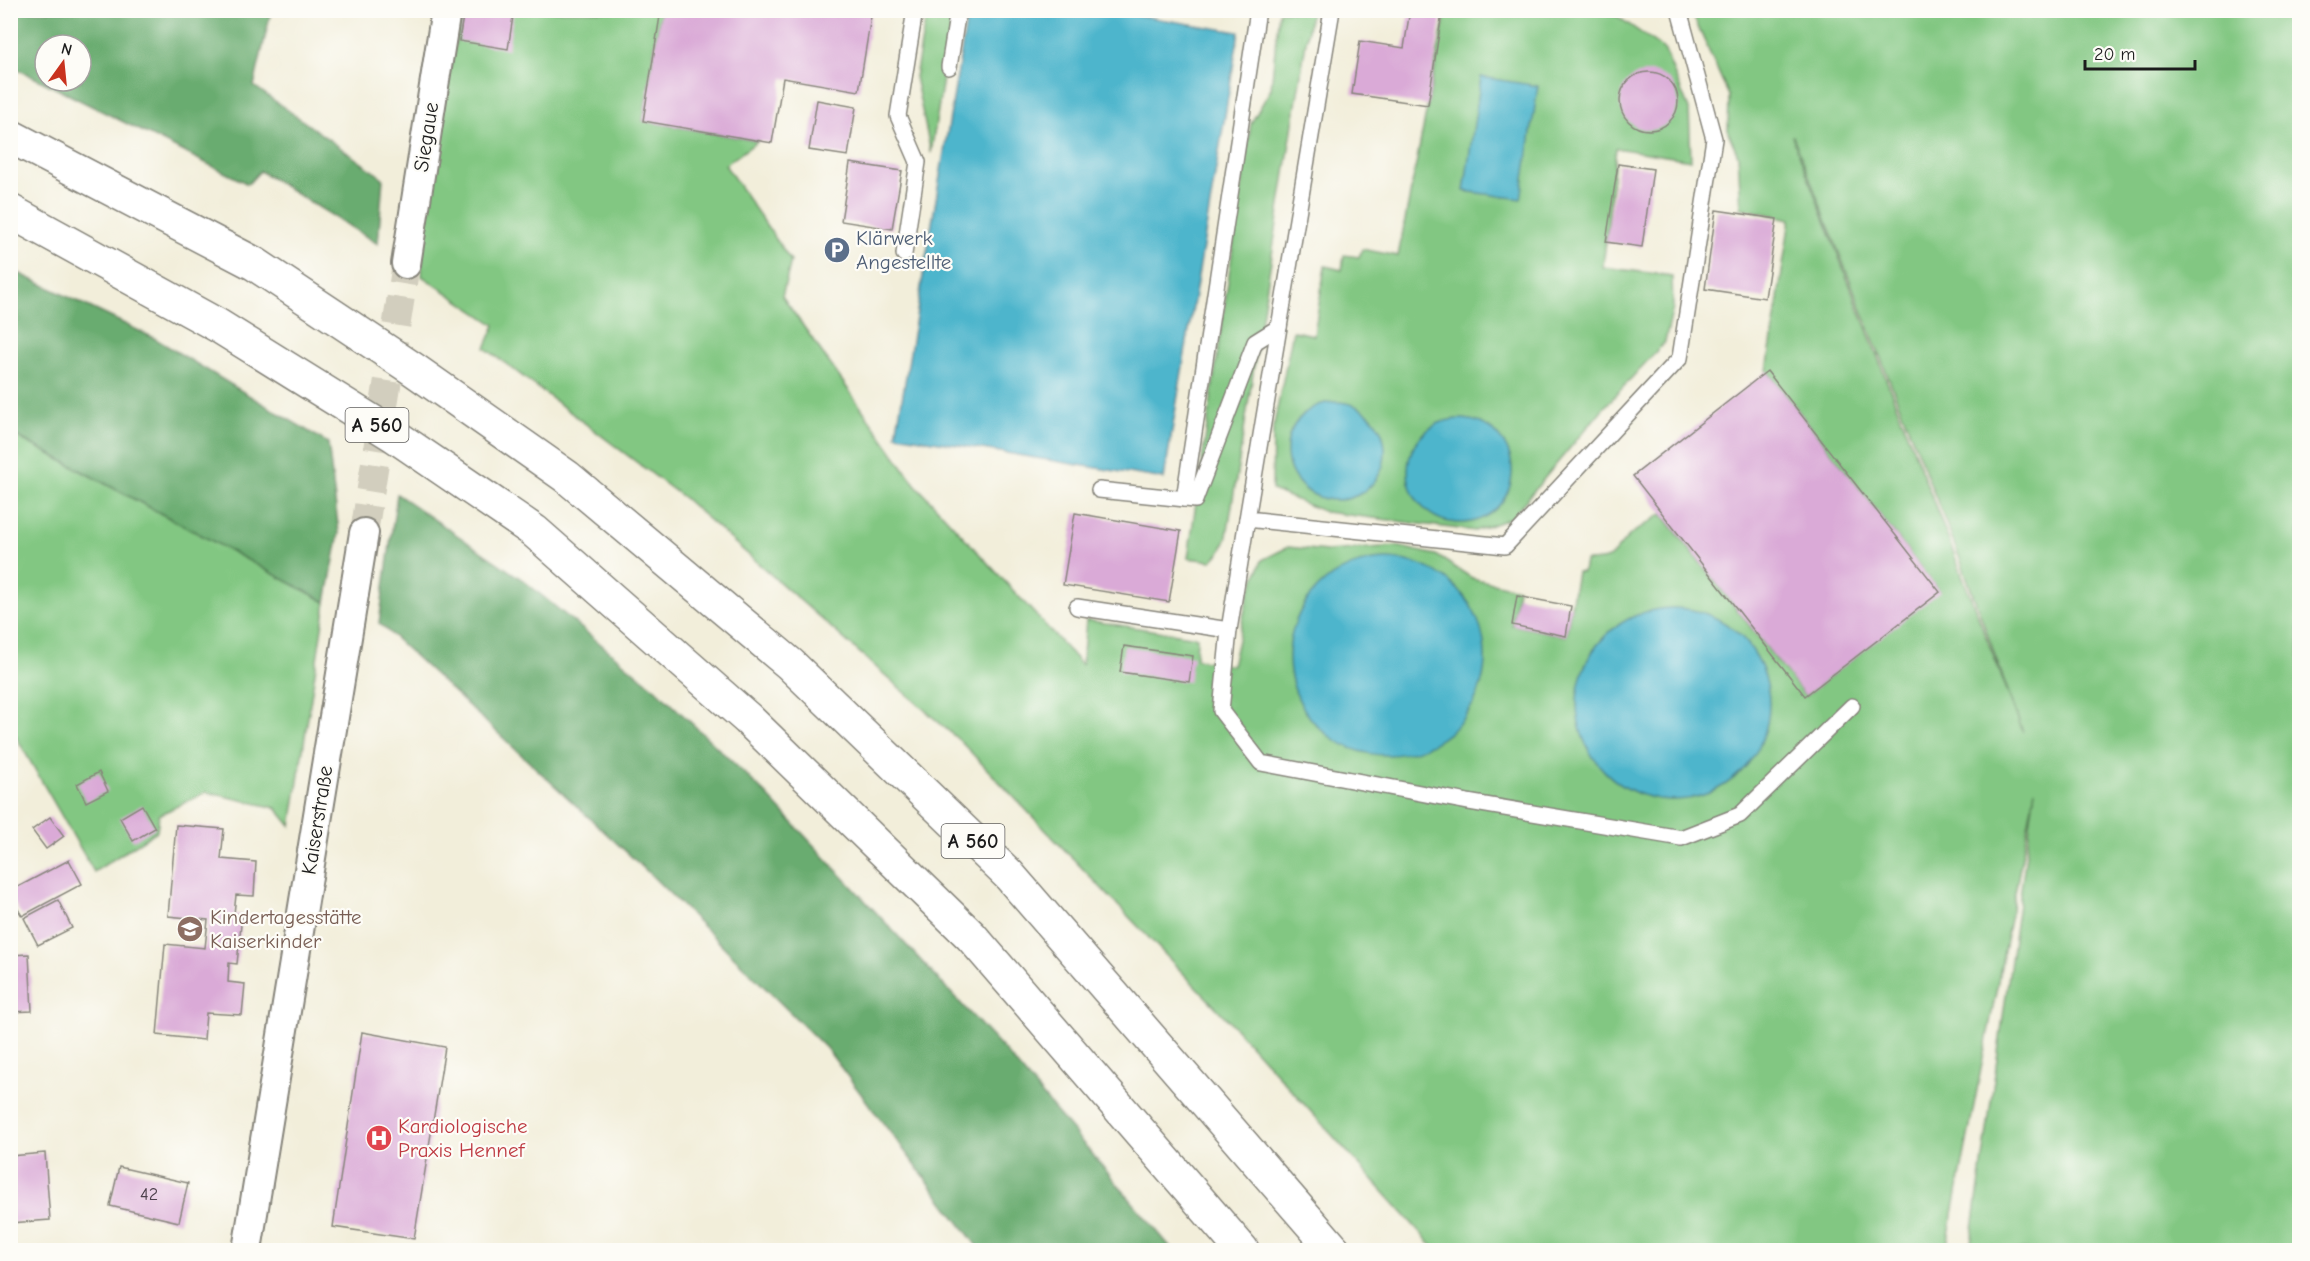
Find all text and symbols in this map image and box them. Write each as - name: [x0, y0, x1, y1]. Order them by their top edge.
- north arrow: [33, 33, 93, 93]
- scale bar: [2085, 33, 2194, 71]
- text: N: [59, 39, 74, 60]
- text: 20 m: [2094, 44, 2135, 65]
- street label: Siegaue: [409, 100, 443, 174]
- place label: Klärwerk Angestellte: [856, 226, 951, 274]
- parking icon: Klärwerk Angestellte: [822, 235, 852, 265]
- road number: A 560: [346, 408, 409, 442]
- street label: Kaiserstraße: [297, 764, 337, 876]
- road number: A 560: [942, 824, 1004, 858]
- place label: Kindertagesstätte Kaiserkinder: [210, 905, 362, 953]
- school or university icon: Kindertagesstätte Kaiserkinder: [175, 914, 205, 944]
- place label: Kardiologische Praxis Hennef: [398, 1114, 528, 1162]
- hospital icon: Kardiologische Praxis Hennef: [364, 1123, 394, 1153]
- house number: 42: [140, 1184, 158, 1205]

